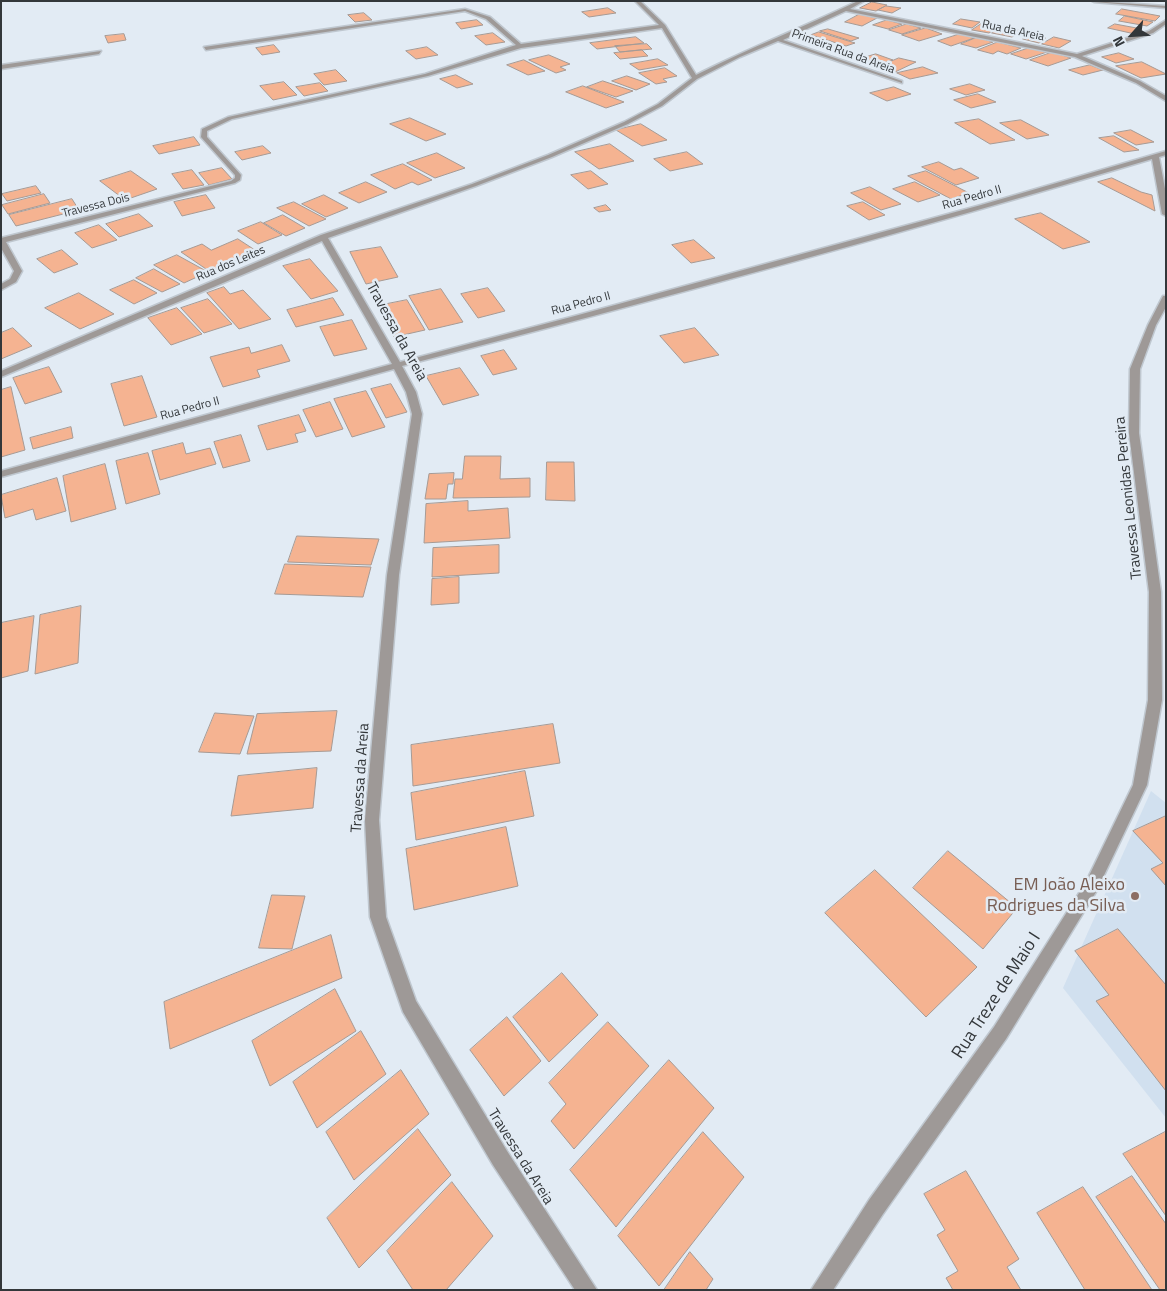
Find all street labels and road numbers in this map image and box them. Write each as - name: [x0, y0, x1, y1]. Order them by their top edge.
- street label: Rua da Areia: [981, 17, 1045, 45]
- street label: Primeira Rua da Areia: [789, 27, 897, 77]
- street label: Rua Pedro II: [941, 183, 1003, 213]
- street label: Travessa Dois: [61, 191, 131, 221]
- street label: Rua dos Leites: [194, 243, 268, 285]
- street label: Travessa da Areia: [362, 280, 430, 384]
- street label: Rua Pedro II: [550, 289, 612, 319]
- street label: Rua Pedro II: [159, 394, 221, 424]
- street label: Travessa Leonidas Pereira: [1112, 416, 1146, 580]
- street label: Travessa da Areia: [348, 723, 374, 833]
- street label: Rua Treze de Maio I: [948, 929, 1046, 1063]
- street label: Travessa da Areia: [483, 1106, 557, 1208]

